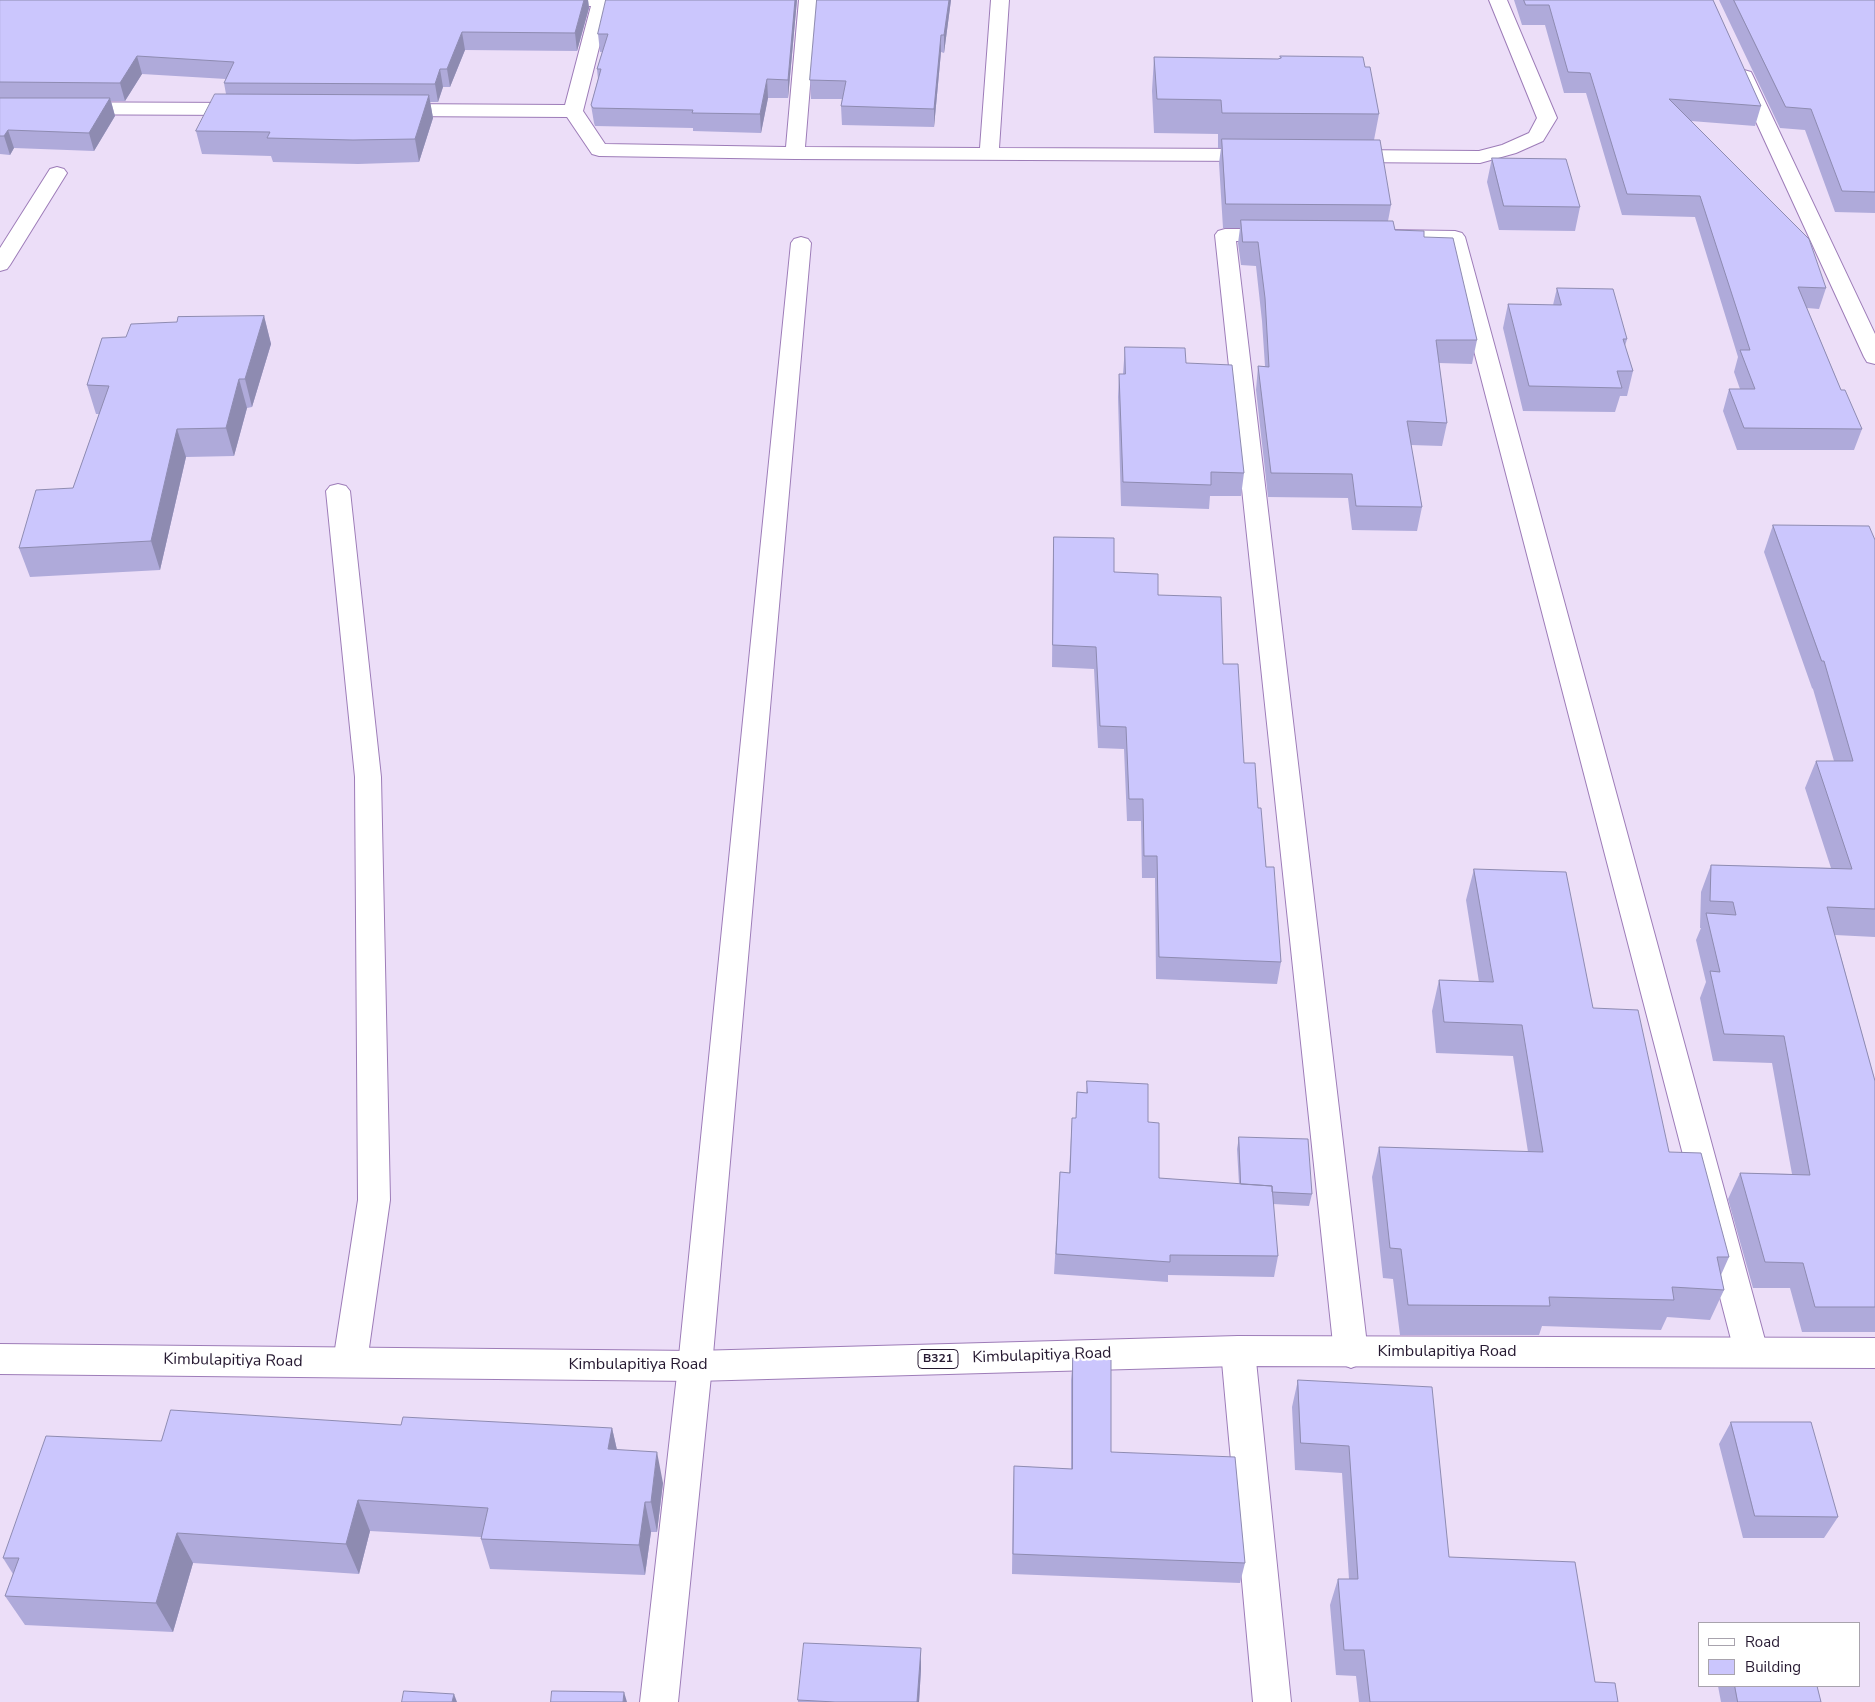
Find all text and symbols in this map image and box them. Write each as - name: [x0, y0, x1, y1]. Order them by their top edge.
- street label: Kimbulapitiya Road: [1377, 1342, 1517, 1362]
- street label: Kimbulapitiya Road: [972, 1344, 1112, 1368]
- street label: Kimbulapitiya Road: [163, 1350, 303, 1372]
- road number: B321: [918, 1350, 958, 1368]
- street label: Kimbulapitiya Road: [568, 1355, 708, 1375]
- legend: [1698, 1622, 1860, 1687]
- text: Road: [1745, 1632, 1780, 1652]
- text: Building: [1745, 1657, 1801, 1677]

